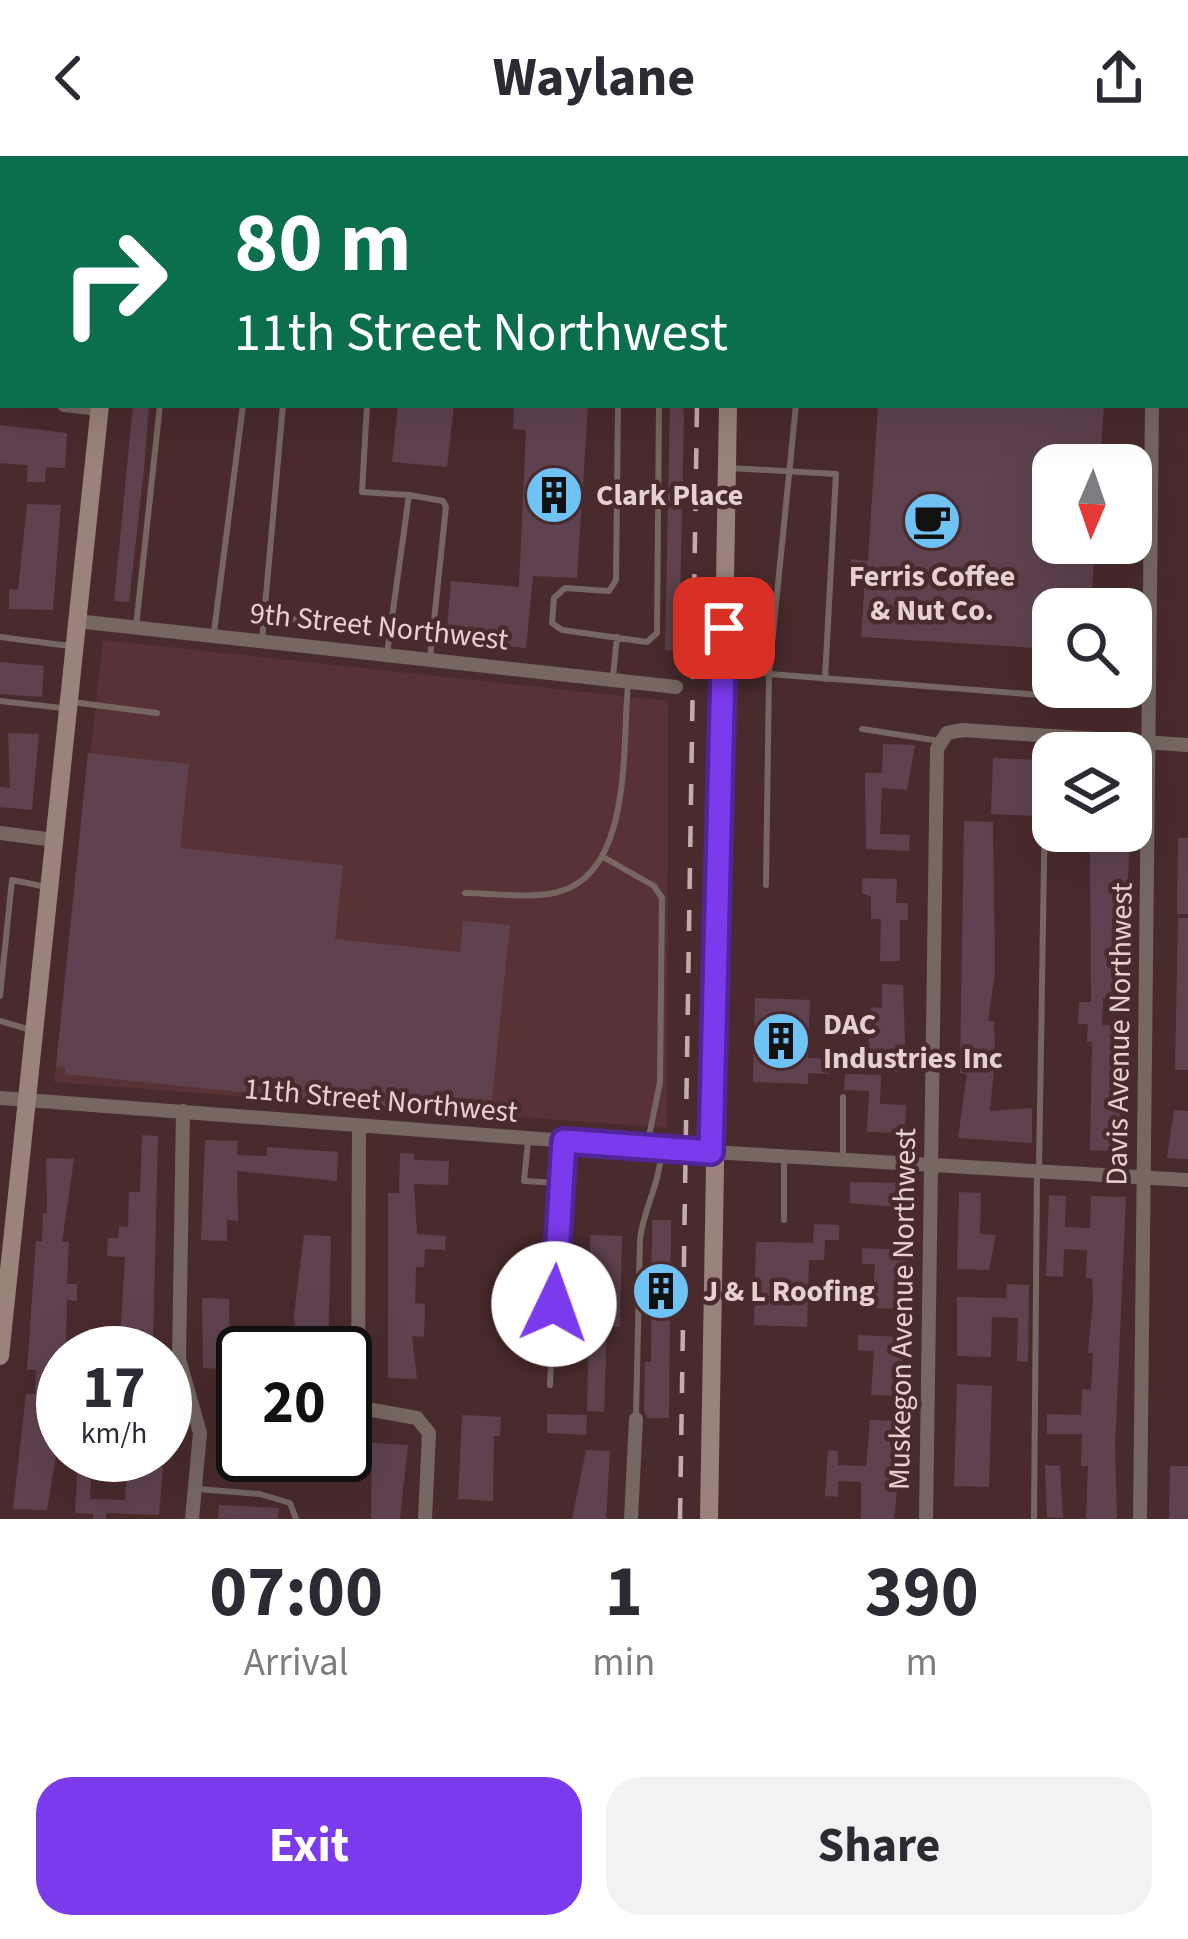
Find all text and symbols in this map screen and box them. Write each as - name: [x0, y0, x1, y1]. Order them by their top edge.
- text: Waylane: [493, 40, 695, 117]
- icon: back: [36, 45, 102, 111]
- icon: share: [1086, 45, 1152, 111]
- text: 80 m: [234, 184, 412, 304]
- icon: right: [36, 204, 192, 360]
- text: 11th Street Northwest: [234, 295, 728, 372]
- north arrow: [1032, 444, 1152, 564]
- map controls: [1032, 444, 1152, 852]
- building icon: Clark Place: [523, 464, 585, 526]
- place label: Clark Place: [596, 474, 743, 517]
- cafe icon: Ferris Coffee & Nut Co.: [901, 490, 963, 552]
- place label: Ferris Coffee & Nut Co.: [849, 555, 1015, 632]
- pin: [673, 577, 775, 679]
- button: search: [1032, 588, 1152, 708]
- street label: 9th Street Northwest: [248, 592, 510, 661]
- icon: arrive: [691, 595, 757, 661]
- button: layers: [1032, 732, 1152, 852]
- street label: Davis Avenue Northwest: [1095, 882, 1144, 1186]
- place label: DAC Industries Inc: [823, 1003, 1003, 1080]
- building icon: DAC Industries Inc: [750, 1010, 812, 1072]
- street label: 11th Street Northwest: [242, 1067, 520, 1134]
- street label: Muskegon Avenue Northwest: [878, 1127, 927, 1491]
- position arrow: [491, 1241, 617, 1367]
- building icon: J & L Roofing: [630, 1260, 692, 1322]
- place label: J & L Roofing: [703, 1270, 875, 1313]
- speed limit sign: 20: [216, 1326, 372, 1482]
- text: 17: [82, 1346, 146, 1431]
- text: km/h: [81, 1412, 147, 1455]
- text: 07:00: [209, 1541, 383, 1644]
- text: 1: [605, 1541, 643, 1644]
- text: 390: [865, 1541, 979, 1644]
- text: Arrival: [244, 1635, 349, 1691]
- text: min: [592, 1635, 655, 1691]
- text: m: [906, 1635, 938, 1691]
- button: Exit: [36, 1777, 582, 1915]
- button: Share: [606, 1777, 1152, 1915]

